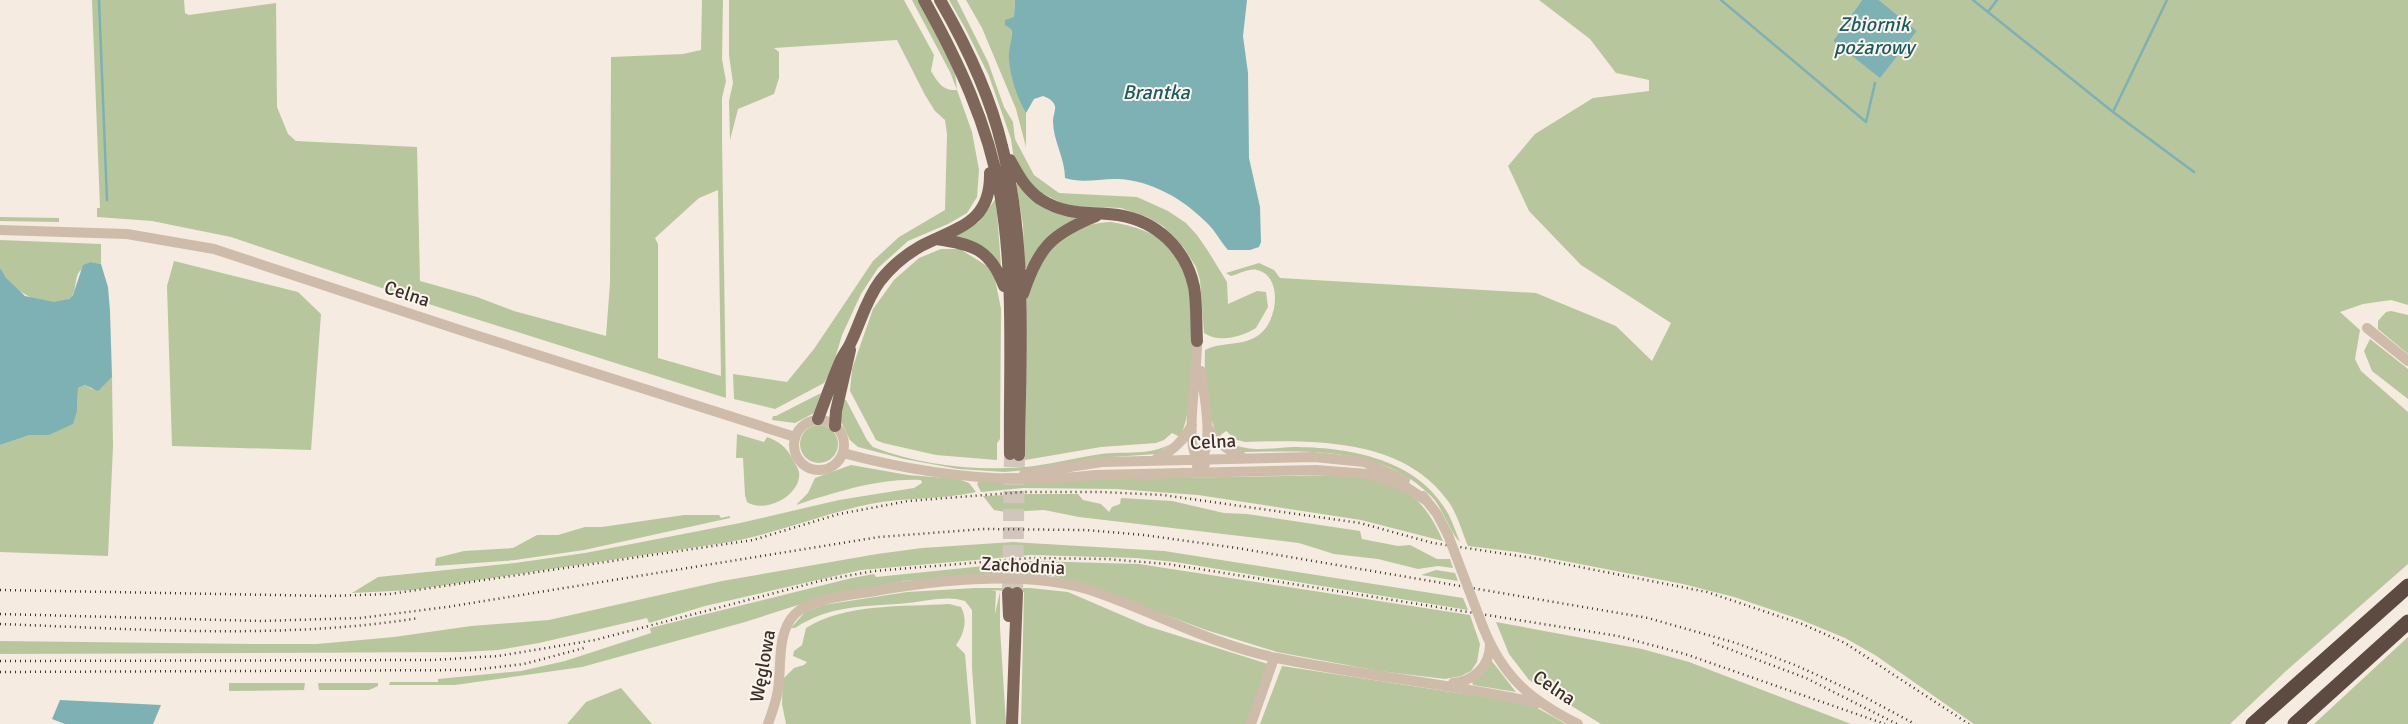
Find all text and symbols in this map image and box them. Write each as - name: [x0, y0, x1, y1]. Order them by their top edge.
- water label: Zbiornik pożarowy: [1834, 12, 1917, 60]
- water label: Brantka: [1122, 80, 1190, 105]
- street label: Celna: [381, 275, 433, 313]
- street label: Celna: [1189, 429, 1237, 455]
- street label: Zachodnia: [980, 552, 1066, 580]
- street label: Węglowa: [745, 628, 781, 704]
- street label: Celna: [1528, 665, 1580, 711]

